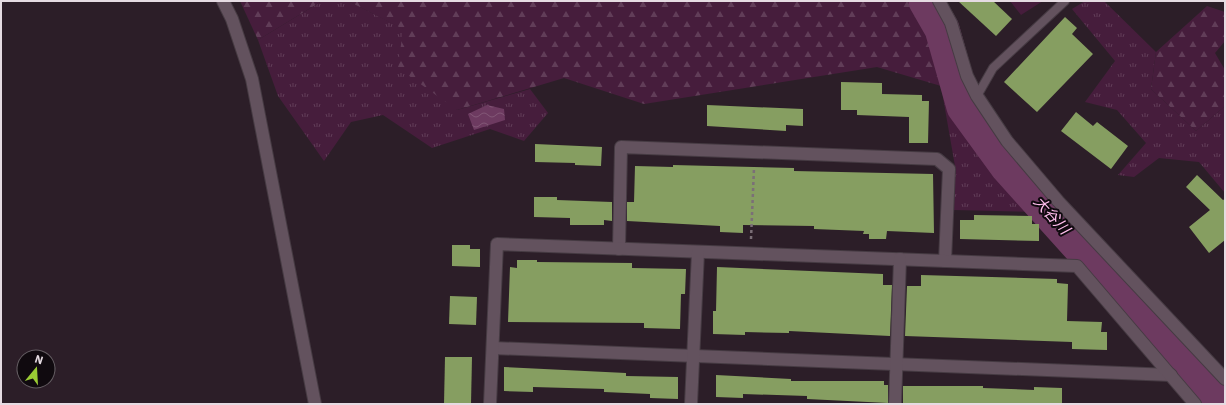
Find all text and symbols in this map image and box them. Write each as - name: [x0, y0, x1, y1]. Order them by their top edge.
- water label: 大谷川: [1030, 192, 1075, 240]
- north arrow: [16, 349, 56, 389]
- text: N: [33, 352, 45, 367]

